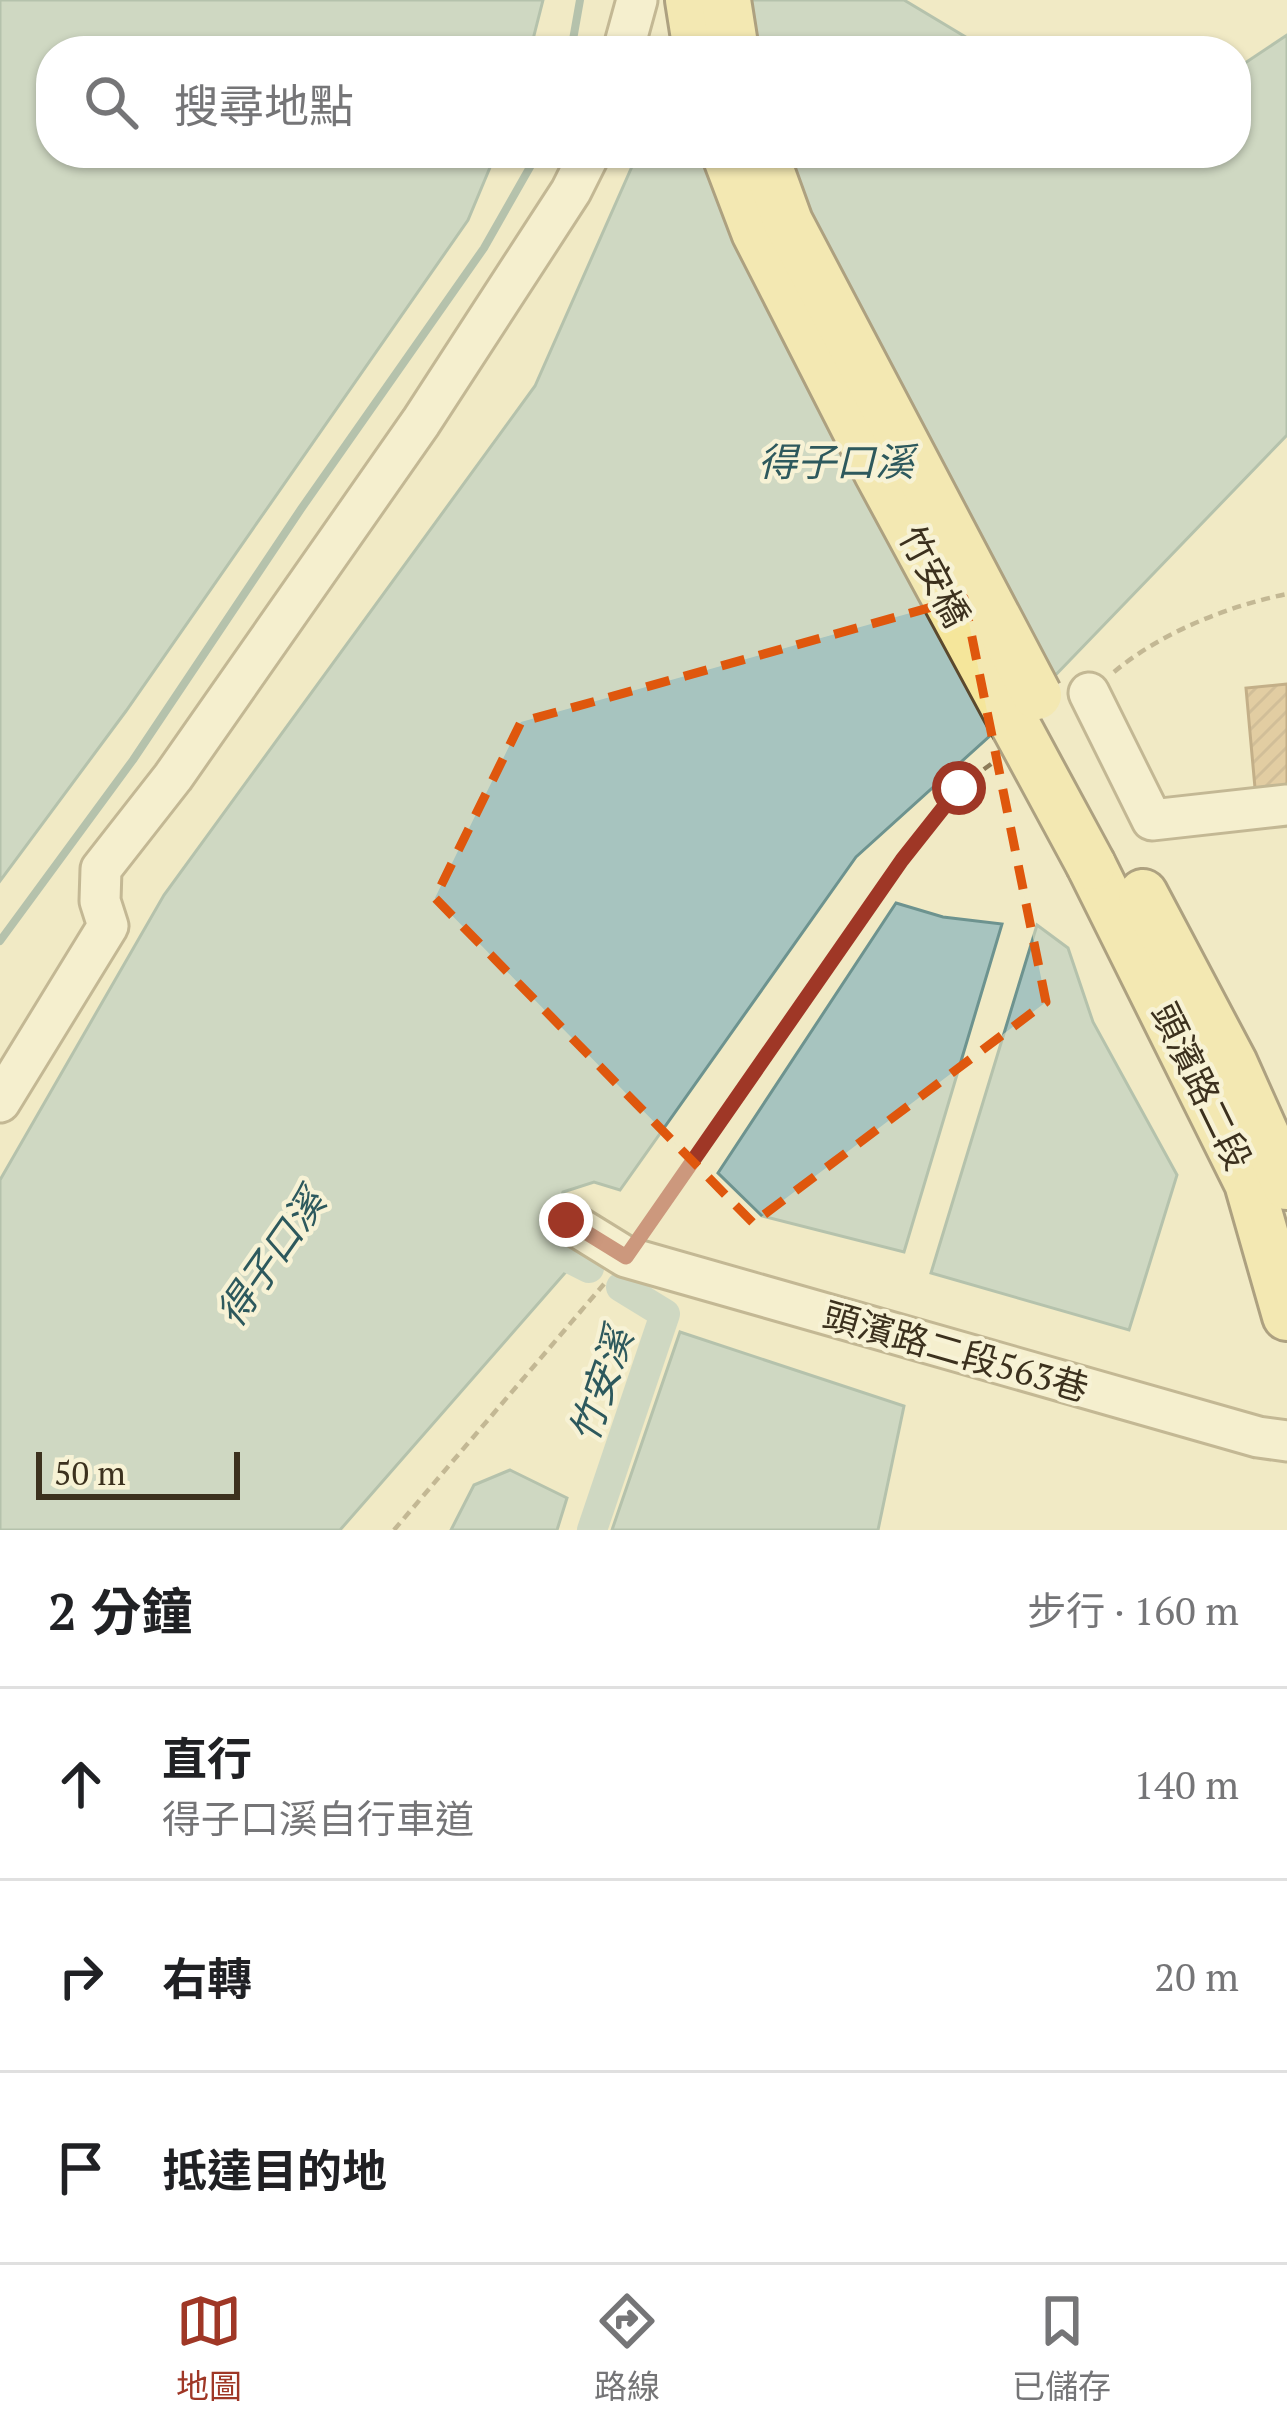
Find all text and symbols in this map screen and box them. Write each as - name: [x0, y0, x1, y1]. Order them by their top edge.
- search box: [36, 36, 1251, 168]
- icon: search: [78, 69, 144, 135]
- text: 搜尋地點: [174, 75, 354, 135]
- water label: 得子口溪: [758, 435, 919, 487]
- street label: 竹安橋: [889, 517, 981, 635]
- route start: [932, 761, 986, 815]
- street label: 頭濱路二段: [1141, 995, 1263, 1177]
- water label: 得子口溪: [204, 1174, 339, 1336]
- route end: [539, 1193, 593, 1247]
- street label: 頭濱路二段563巷: [818, 1291, 1094, 1411]
- water label: 竹安溪: [556, 1317, 645, 1449]
- scale bar: [36, 1446, 240, 1499]
- text: 50 m: [54, 1451, 126, 1494]
- text: 2 分鐘: [48, 1577, 193, 1645]
- text: 步行 · 160 m: [1027, 1584, 1239, 1636]
- text: 直行: [162, 1728, 252, 1788]
- icon: ahead: [48, 1751, 114, 1817]
- text: 140 m: [1134, 1758, 1239, 1810]
- text: 得子口溪自行車道: [162, 1792, 474, 1844]
- icon: right: [48, 1943, 114, 2009]
- text: 右轉: [162, 1948, 252, 2008]
- text: 20 m: [1154, 1950, 1239, 2002]
- icon: arrive: [48, 2135, 114, 2201]
- text: 抵達目的地: [162, 2140, 387, 2200]
- tab: 地圖: [176, 2288, 242, 2408]
- tab: 路線: [594, 2288, 660, 2408]
- tab: 已儲存: [1012, 2288, 1111, 2408]

